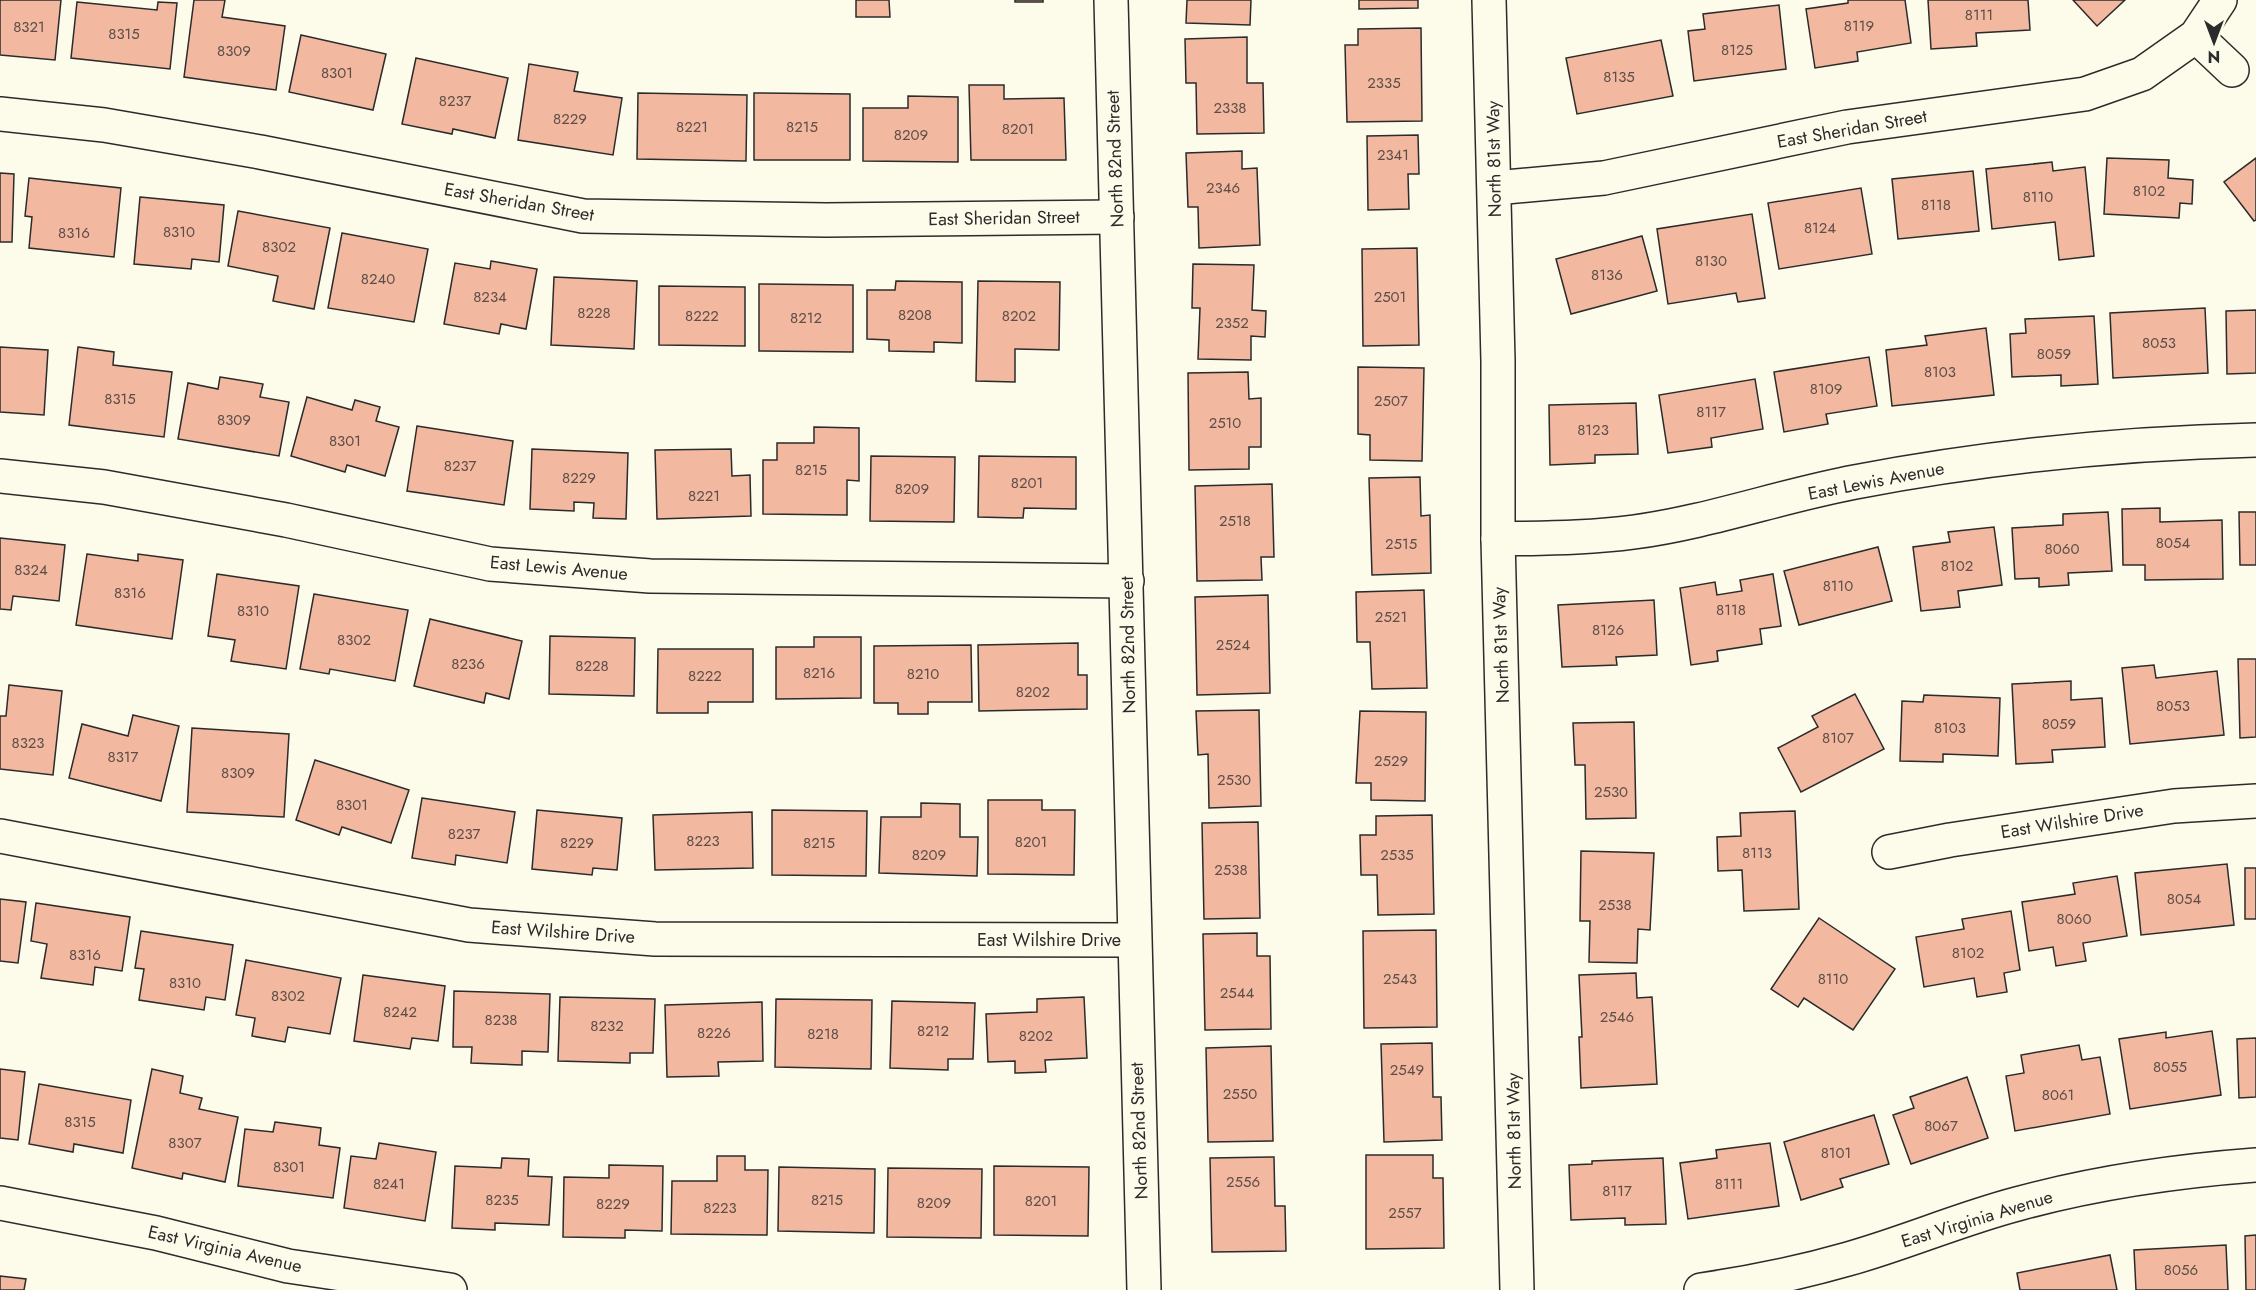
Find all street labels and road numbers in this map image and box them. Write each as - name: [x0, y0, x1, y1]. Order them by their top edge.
- street label: North 82nd Street: [1100, 89, 1130, 228]
- street label: North 81st Way: [1480, 100, 1508, 217]
- street label: East Sheridan Street: [1775, 103, 1930, 155]
- street label: East Sheridan Street: [442, 176, 597, 228]
- street label: East Sheridan Street: [928, 204, 1081, 232]
- street label: East Lewis Avenue: [1806, 455, 1946, 507]
- street label: East Lewis Avenue: [489, 549, 629, 587]
- street label: North 82nd Street: [1114, 575, 1142, 714]
- street label: North 81st Way: [1486, 586, 1516, 704]
- street label: East Wilshire Drive: [1999, 797, 2145, 845]
- street label: East Wilshire Drive: [490, 914, 636, 950]
- street label: East Wilshire Drive: [977, 927, 1121, 953]
- street label: North 82nd Street: [1124, 1061, 1154, 1200]
- street label: North 81st Way: [1500, 1072, 1528, 1189]
- street label: East Virginia Avenue: [1898, 1184, 2056, 1254]
- street label: East Virginia Avenue: [145, 1219, 305, 1279]

